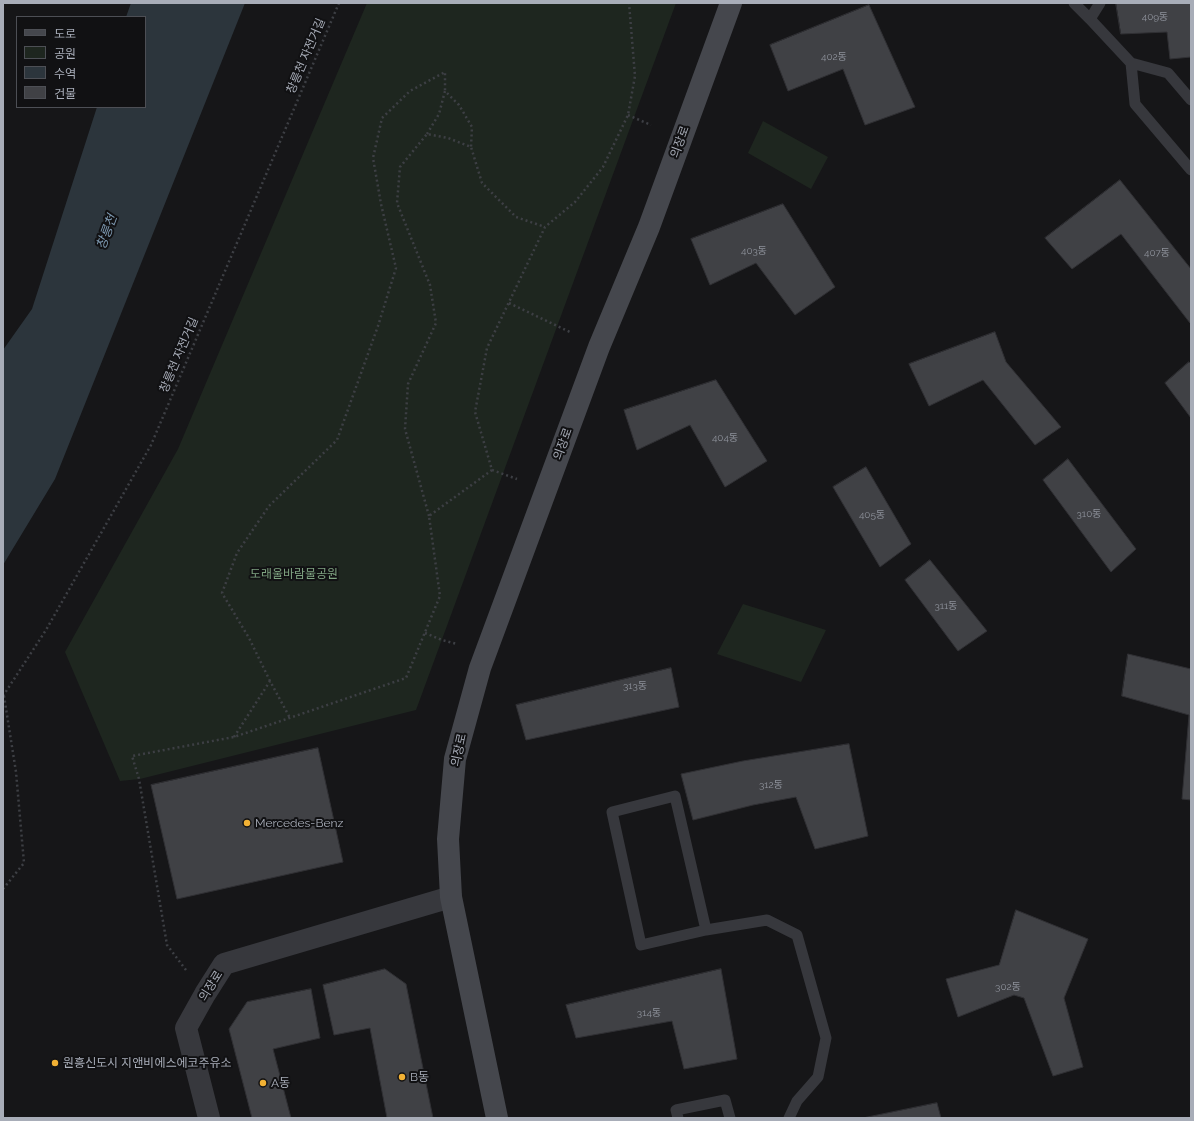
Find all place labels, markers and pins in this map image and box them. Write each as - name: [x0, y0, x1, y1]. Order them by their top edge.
- place label: Mercedes-Benz: [255, 816, 343, 830]
- marker: Mercedes-Benz: [242, 818, 252, 828]
- place label: 원흥신도시 지앤비에스에코주유소: [63, 1056, 232, 1070]
- marker: 원흥신도시 지앤비에스에코주유소: [50, 1058, 60, 1068]
- place label: B동: [410, 1070, 429, 1084]
- marker: B동: [397, 1072, 407, 1082]
- place label: A동: [271, 1076, 290, 1090]
- marker: A동: [258, 1078, 268, 1088]

